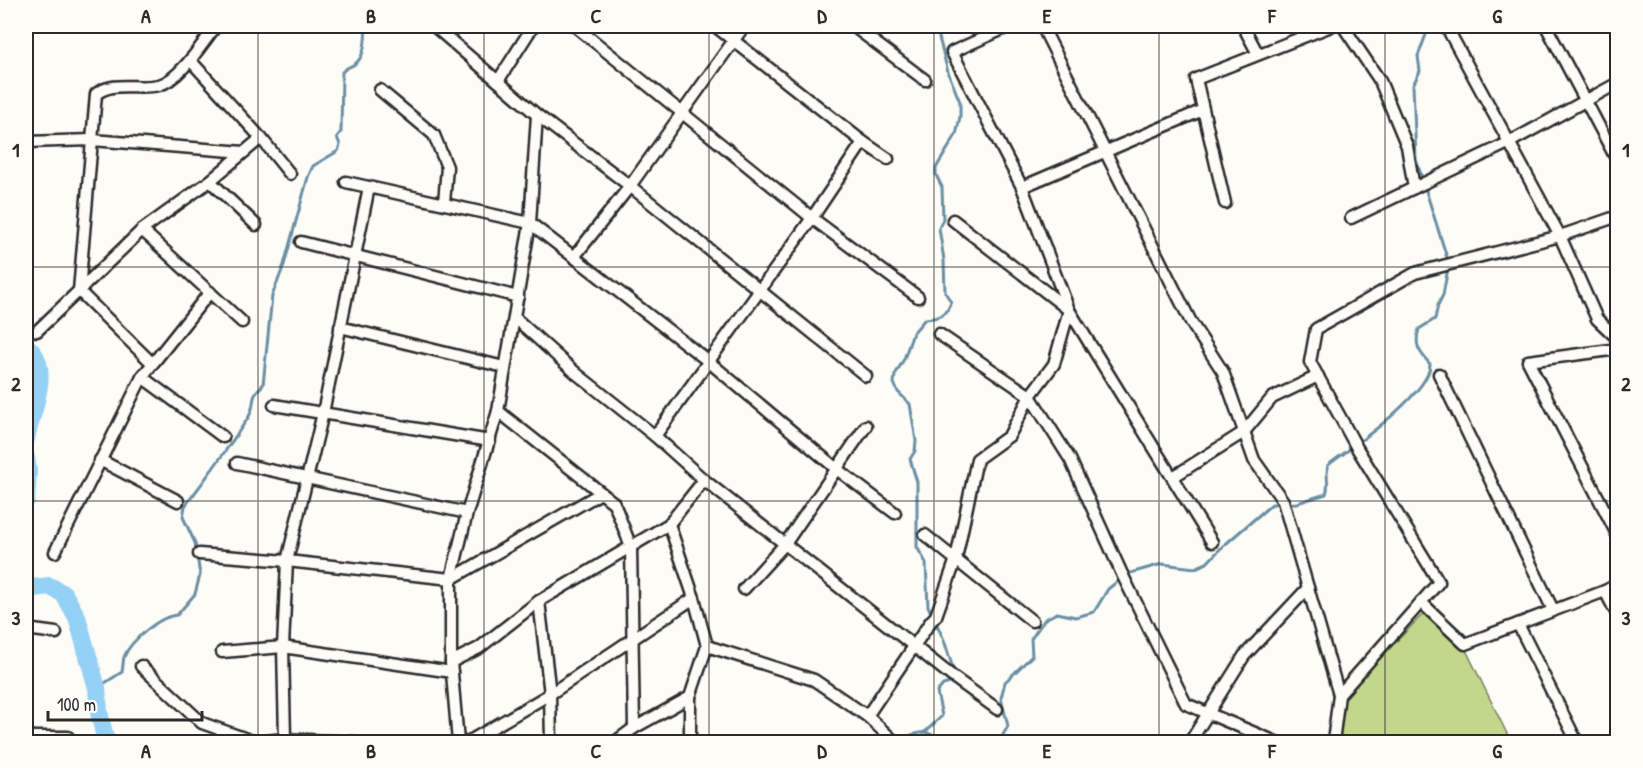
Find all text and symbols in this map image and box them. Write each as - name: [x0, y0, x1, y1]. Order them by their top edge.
- text: A: [141, 2, 151, 29]
- text: B: [366, 2, 376, 29]
- text: C: [591, 2, 602, 29]
- text: D: [817, 2, 827, 29]
- text: E: [1043, 2, 1052, 29]
- text: F: [1267, 2, 1277, 29]
- text: G: [1492, 2, 1502, 29]
- text: 1: [12, 136, 20, 163]
- text: 1: [1622, 136, 1630, 163]
- text: 2: [11, 370, 21, 397]
- text: 2: [1621, 370, 1631, 397]
- text: 3: [12, 604, 21, 631]
- text: 3: [1622, 604, 1631, 631]
- scale bar: [48, 684, 202, 722]
- text: 100 m: [57, 692, 96, 717]
- text: A: [141, 737, 151, 764]
- text: B: [366, 737, 376, 764]
- text: C: [591, 737, 602, 764]
- text: D: [817, 737, 827, 764]
- text: E: [1043, 737, 1052, 764]
- text: F: [1267, 737, 1277, 764]
- text: G: [1492, 737, 1502, 764]

